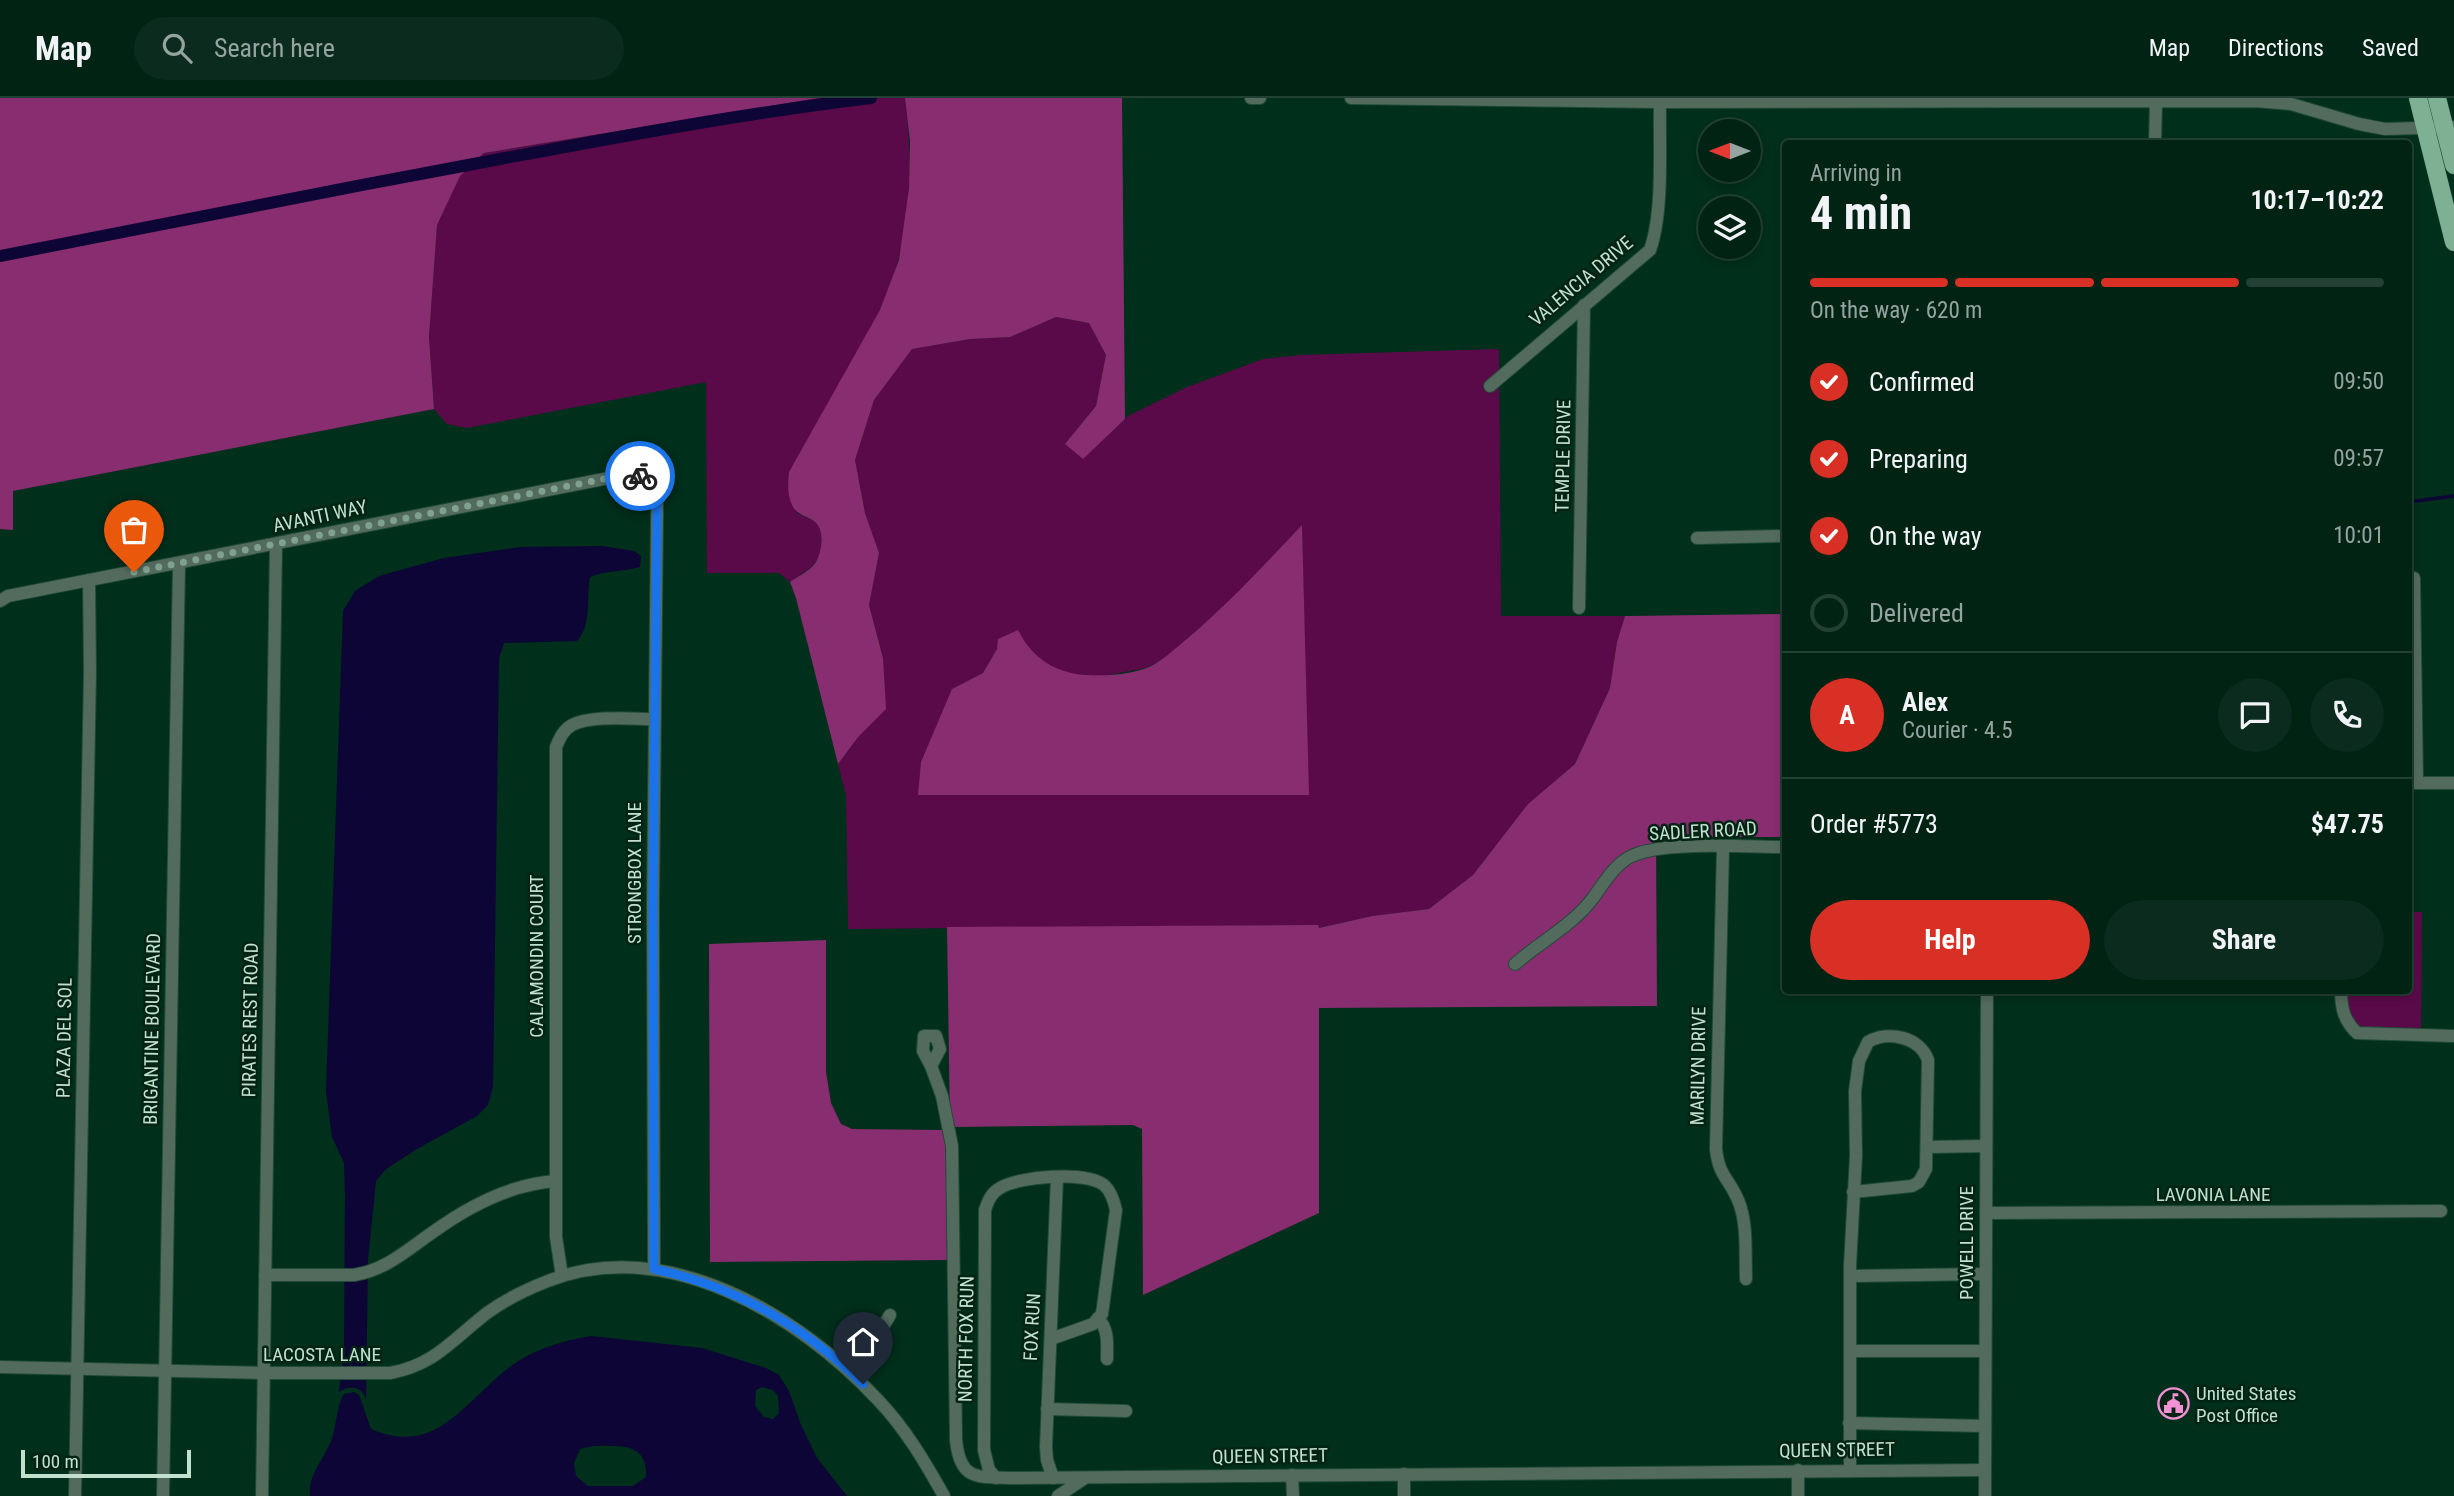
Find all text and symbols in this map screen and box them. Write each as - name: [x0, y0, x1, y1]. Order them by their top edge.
- search box: [134, 17, 624, 80]
- text: Map: [35, 29, 92, 68]
- icon: search: [158, 29, 196, 67]
- text: Search here: [214, 33, 335, 63]
- text: Map: [2149, 34, 2190, 62]
- text: Directions: [2228, 34, 2324, 62]
- text: Saved: [2362, 34, 2419, 62]
- north arrow: [1698, 119, 1760, 182]
- map controls: [1698, 119, 1761, 259]
- text: Arriving in: [1810, 160, 1902, 187]
- text: 10:17–10:22: [2250, 185, 2384, 215]
- text: 4 min: [1810, 186, 1912, 240]
- button: layers: [1698, 196, 1761, 259]
- street label: VALENCIA DRIVE: [1525, 231, 1637, 331]
- text: On the way · 620 m: [1810, 297, 1982, 324]
- icon: check: [1810, 363, 1848, 401]
- text: Confirmed: [1869, 367, 1975, 397]
- text: 09:50: [2333, 368, 2384, 395]
- street label: TEMPLE DRIVE: [1551, 399, 1575, 513]
- icon: check: [1810, 440, 1848, 478]
- courier: [605, 441, 675, 511]
- text: Preparing: [1869, 444, 1968, 474]
- text: 09:57: [2333, 445, 2384, 472]
- icon: bike: [621, 457, 659, 495]
- street label: AVANTI WAY: [271, 495, 369, 537]
- pin: [104, 500, 164, 572]
- icon: bag: [115, 511, 153, 549]
- icon: check: [1810, 517, 1848, 555]
- text: On the way: [1869, 521, 1982, 551]
- text: 10:01: [2333, 522, 2384, 549]
- text: Delivered: [1869, 598, 1964, 628]
- button: chat: [2218, 678, 2292, 752]
- button: phone: [2310, 678, 2384, 752]
- text: Alex: [1902, 687, 1948, 717]
- text: A: [1839, 700, 1855, 730]
- text: Courier · 4.5: [1902, 717, 2013, 744]
- street label: STRONGBOX LANE: [623, 802, 646, 944]
- text: Order #5773: [1810, 809, 1938, 839]
- text: $47.75: [2311, 809, 2384, 839]
- street label: SADLER ROAD: [1649, 817, 1757, 845]
- street label: CALAMONDIN COURT: [525, 874, 548, 1038]
- button: Help: [1810, 900, 2090, 980]
- button: Share: [2104, 900, 2384, 980]
- street label: BRIGANTINE BOULEVARD: [139, 933, 165, 1125]
- street label: PIRATES REST ROAD: [237, 942, 263, 1098]
- street label: PLAZA DEL SOL: [51, 978, 77, 1098]
- street label: MARILYN DRIVE: [1685, 1006, 1711, 1126]
- street label: LAVONIA LANE: [2156, 1183, 2270, 1206]
- street label: POWELL DRIVE: [1955, 1186, 1978, 1300]
- street label: NORTH FOX RUN: [953, 1276, 979, 1402]
- street label: FOX RUN: [1019, 1293, 1045, 1361]
- pin: [833, 1312, 893, 1384]
- icon: home: [844, 1323, 882, 1361]
- street label: LACOSTA LANE: [263, 1343, 381, 1366]
- place label: United States Post Office: [2196, 1382, 2296, 1427]
- public building icon: United States Post Office: [2156, 1387, 2190, 1421]
- street label: QUEEN STREET: [1779, 1437, 1895, 1463]
- street label: QUEEN STREET: [1212, 1443, 1328, 1469]
- scale bar: [21, 1447, 191, 1479]
- text: 100 m: [32, 1450, 79, 1473]

